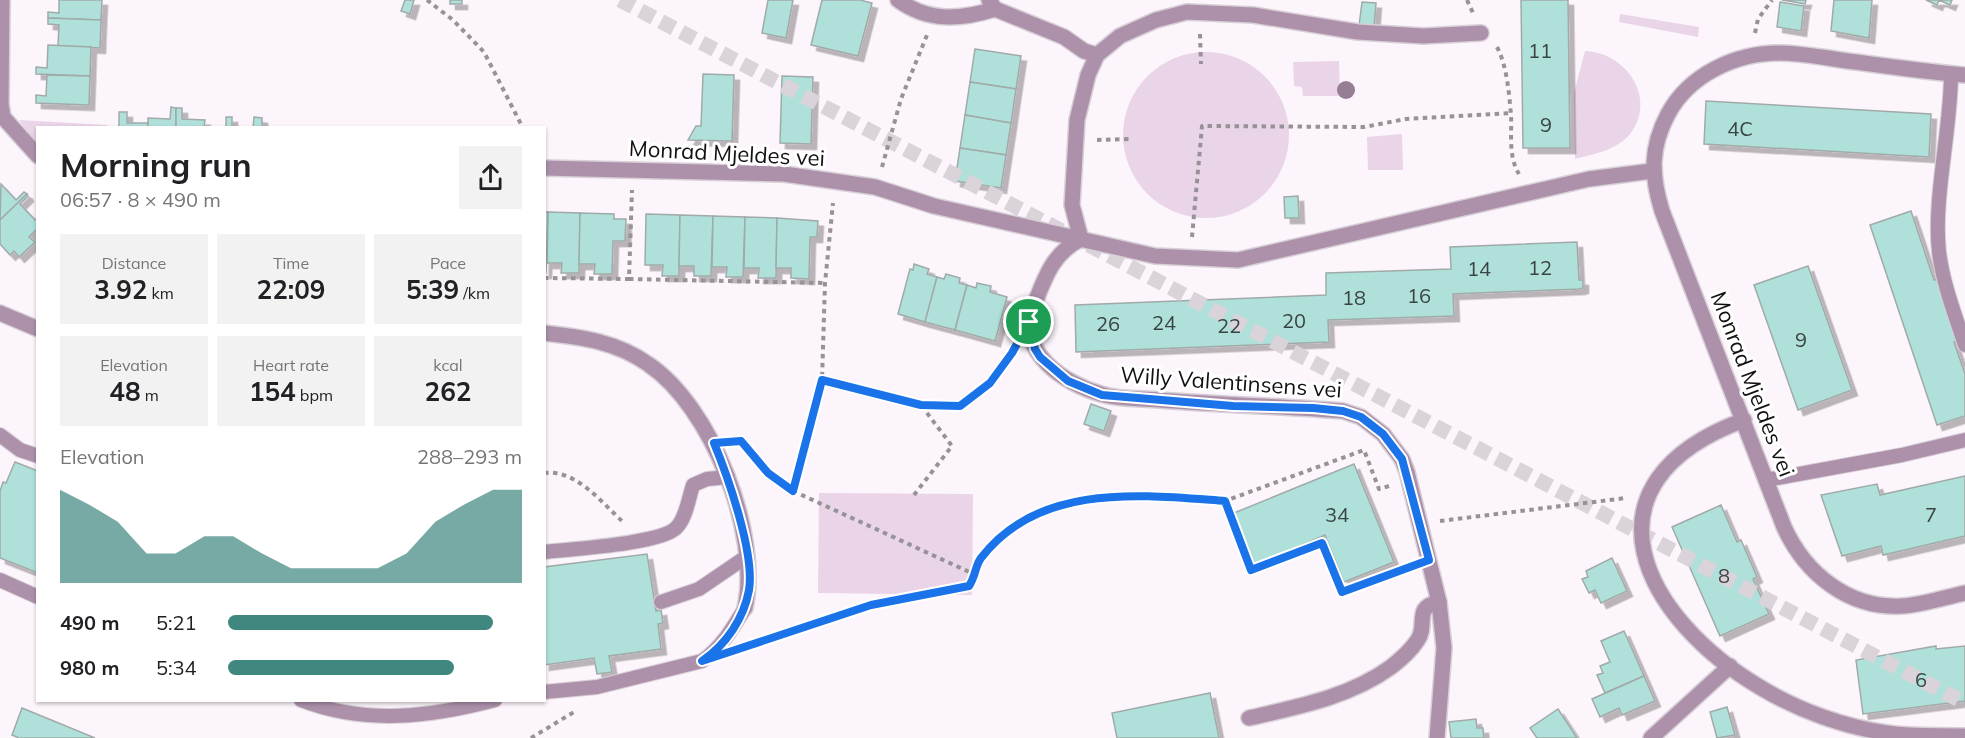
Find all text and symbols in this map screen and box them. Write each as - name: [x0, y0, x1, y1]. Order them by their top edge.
- house number: 11: [1528, 38, 1552, 63]
- house number: 9: [1540, 112, 1552, 137]
- house number: 4C: [1727, 116, 1753, 141]
- street label: Monrad Mjeldes vei: [628, 134, 826, 172]
- text: Morning run: [60, 144, 252, 185]
- button: share: [459, 146, 522, 209]
- text: 06:57 · 8 × 490 m: [60, 187, 221, 212]
- text: Distance: [102, 253, 166, 273]
- text: Time: [273, 253, 309, 273]
- text: Pace: [430, 253, 466, 273]
- house number: 12: [1528, 255, 1552, 280]
- house number: 14: [1467, 256, 1491, 281]
- text: 3.92: [94, 273, 147, 306]
- text: 22:09: [257, 273, 325, 306]
- text: 5:39: [406, 273, 459, 306]
- text: km: [147, 283, 174, 303]
- text: /km: [459, 283, 490, 303]
- house number: 16: [1407, 283, 1431, 308]
- house number: 18: [1342, 285, 1366, 310]
- street label: Monrad Mjeldes vei: [1705, 287, 1801, 481]
- pin: [1003, 296, 1054, 347]
- icon: arrive: [1012, 305, 1045, 338]
- house number: 20: [1282, 308, 1306, 333]
- house number: 24: [1152, 310, 1176, 335]
- house number: 26: [1096, 311, 1120, 336]
- house number: 22: [1217, 313, 1241, 338]
- house number: 9: [1795, 327, 1807, 352]
- text: Elevation: [100, 355, 168, 375]
- text: Heart rate: [253, 355, 329, 375]
- text: kcal: [433, 355, 463, 375]
- street label: Willy Valentinsens vei: [1119, 360, 1343, 404]
- text: 48: [109, 375, 140, 408]
- text: 154: [249, 375, 296, 408]
- text: 262: [425, 375, 471, 408]
- text: m: [140, 385, 159, 405]
- text: bpm: [296, 385, 333, 405]
- text: Elevation: [60, 444, 145, 469]
- text: 288–293 m: [417, 444, 522, 469]
- house number: 34: [1325, 502, 1349, 527]
- house number: 7: [1925, 502, 1937, 527]
- house number: 8: [1718, 563, 1730, 588]
- text: 490 m: [60, 610, 119, 635]
- text: 5:21: [156, 610, 197, 635]
- text: 980 m: [60, 655, 119, 680]
- text: 5:34: [156, 655, 197, 680]
- house number: 6: [1915, 667, 1927, 692]

